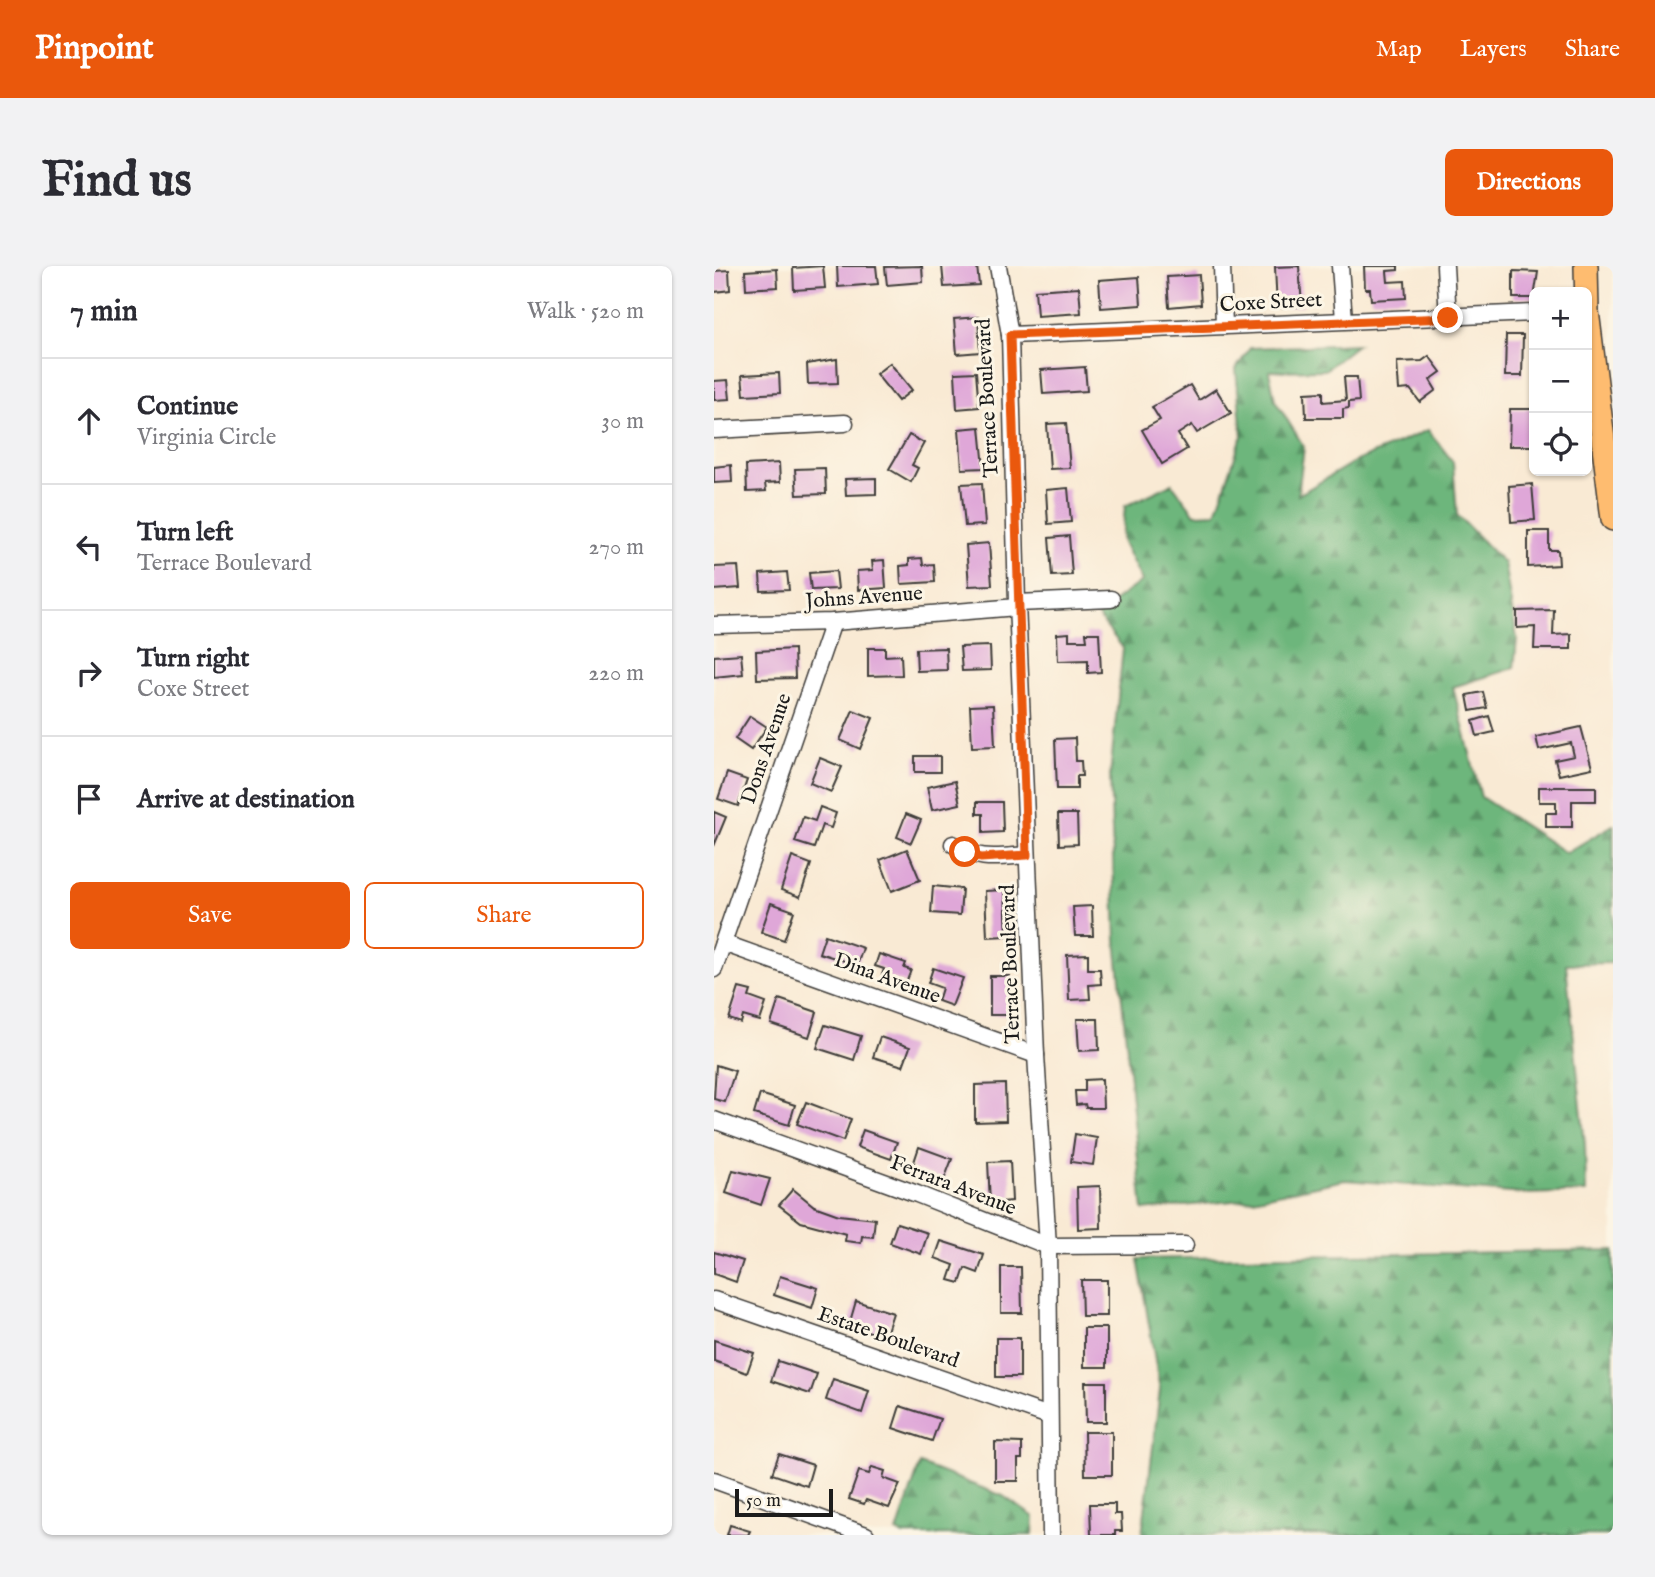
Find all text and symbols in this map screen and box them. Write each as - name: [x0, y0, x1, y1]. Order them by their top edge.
- text: Pinpoint: [35, 28, 154, 70]
- text: Map: [1376, 34, 1422, 65]
- text: Layers: [1460, 34, 1527, 65]
- text: Share: [1565, 34, 1620, 65]
- button: Directions: [1445, 149, 1613, 216]
- text: Find us: [42, 151, 192, 213]
- street label: Coxe Street: [1219, 287, 1323, 319]
- map controls: [1529, 287, 1592, 476]
- button: +: [1529, 287, 1592, 350]
- text: 7 min: [70, 293, 138, 331]
- text: Walk · 520 m: [527, 297, 644, 326]
- route end: [1432, 302, 1463, 333]
- street label: Terrace Boulevard: [970, 317, 1006, 478]
- button: −: [1529, 350, 1592, 413]
- text: Continue: [137, 390, 238, 423]
- icon: ahead: [70, 402, 108, 440]
- text: 30 m: [601, 407, 644, 436]
- button: locate: [1529, 413, 1592, 476]
- text: Virginia Circle: [137, 423, 276, 452]
- text: Turn left: [137, 516, 234, 549]
- icon: left: [70, 528, 108, 566]
- text: 270 m: [589, 533, 644, 562]
- text: Terrace Boulevard: [137, 549, 312, 578]
- street label: Johns Avenue: [802, 580, 924, 616]
- text: Turn right: [137, 642, 250, 675]
- icon: right: [70, 654, 108, 692]
- text: 220 m: [588, 659, 644, 688]
- text: Coxe Street: [137, 675, 249, 704]
- street label: Dons Avenue: [735, 690, 799, 808]
- icon: arrive: [70, 780, 108, 818]
- text: Arrive at destination: [137, 783, 355, 816]
- route start: [949, 836, 980, 867]
- button: Save: [70, 882, 350, 949]
- button: Share: [364, 882, 644, 949]
- street label: Terrace Boulevard: [995, 883, 1027, 1044]
- street label: Dina Avenue: [830, 947, 944, 1011]
- street label: Ferrara Avenue: [886, 1150, 1020, 1223]
- street label: Estate Boulevard: [814, 1301, 963, 1375]
- scale bar: [735, 1486, 833, 1518]
- text: 50 m: [746, 1489, 781, 1513]

